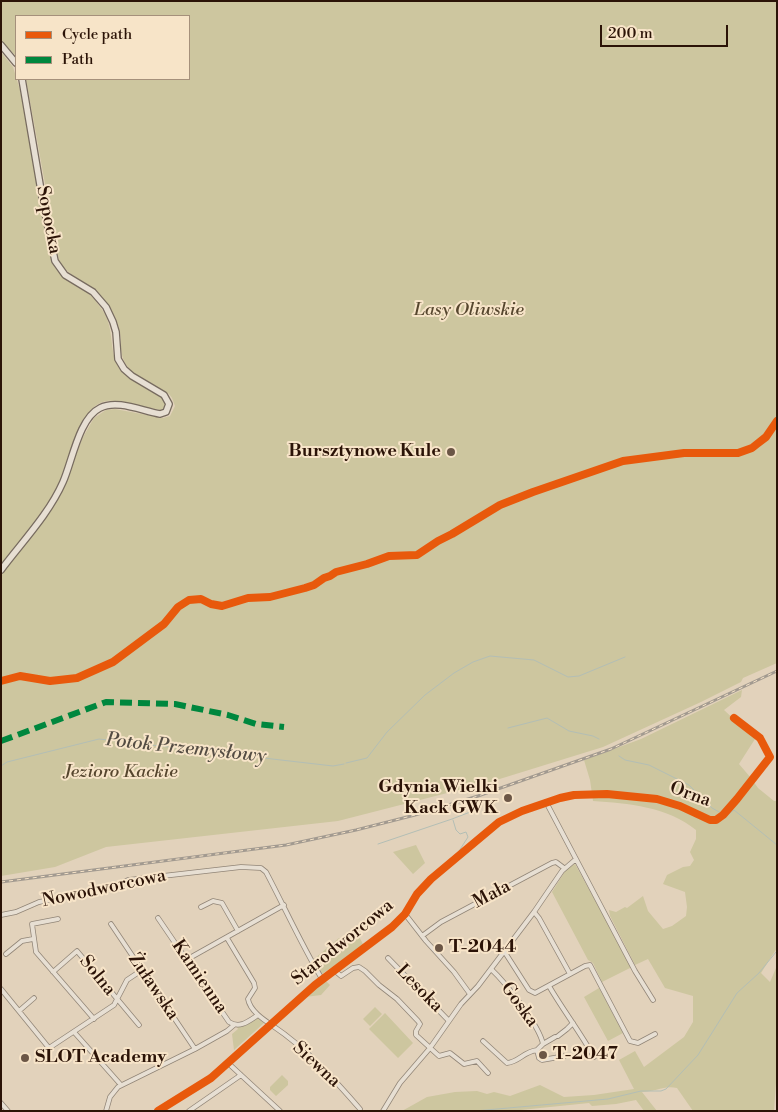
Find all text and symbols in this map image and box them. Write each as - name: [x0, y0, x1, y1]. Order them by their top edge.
- legend: [15, 15, 190, 80]
- scale bar: [603, 15, 730, 47]
- text: 200 m: [608, 24, 653, 43]
- text: Cycle path: [62, 25, 132, 44]
- text: Path: [62, 50, 94, 69]
- street label: Sopocka: [31, 184, 65, 256]
- park label: Lasy Oliwskie: [414, 300, 524, 322]
- place label: Bursztynowe Kule: [288, 441, 441, 463]
- marker: Bursztynowe Kule: [445, 446, 457, 458]
- water label: Potok Przemysłowy: [105, 729, 267, 769]
- park label: Jezioro Kackie: [64, 762, 178, 784]
- place label: Gdynia Wielki Kack GWK: [378, 777, 498, 820]
- street label: Orna: [667, 778, 713, 812]
- marker: Gdynia Wielki Kack GWK: [502, 792, 514, 804]
- street label: Nowodworcowa: [40, 865, 168, 913]
- street label: Mała: [470, 876, 514, 914]
- street label: Starodworcowa: [288, 895, 398, 991]
- street label: Kamienna: [166, 936, 232, 1018]
- place label: T-2044: [449, 937, 516, 959]
- marker: T-2044: [433, 942, 445, 954]
- street label: Żuławska: [123, 949, 183, 1025]
- street label: Solna: [74, 951, 120, 1001]
- street label: Lesoka: [391, 961, 447, 1017]
- street label: Goska: [495, 978, 543, 1032]
- street label: Siewna: [288, 1037, 344, 1093]
- place label: T-2047: [553, 1044, 618, 1066]
- place label: SLOT Academy: [35, 1047, 166, 1069]
- marker: T-2047: [537, 1049, 549, 1061]
- marker: SLOT Academy: [19, 1052, 31, 1064]

